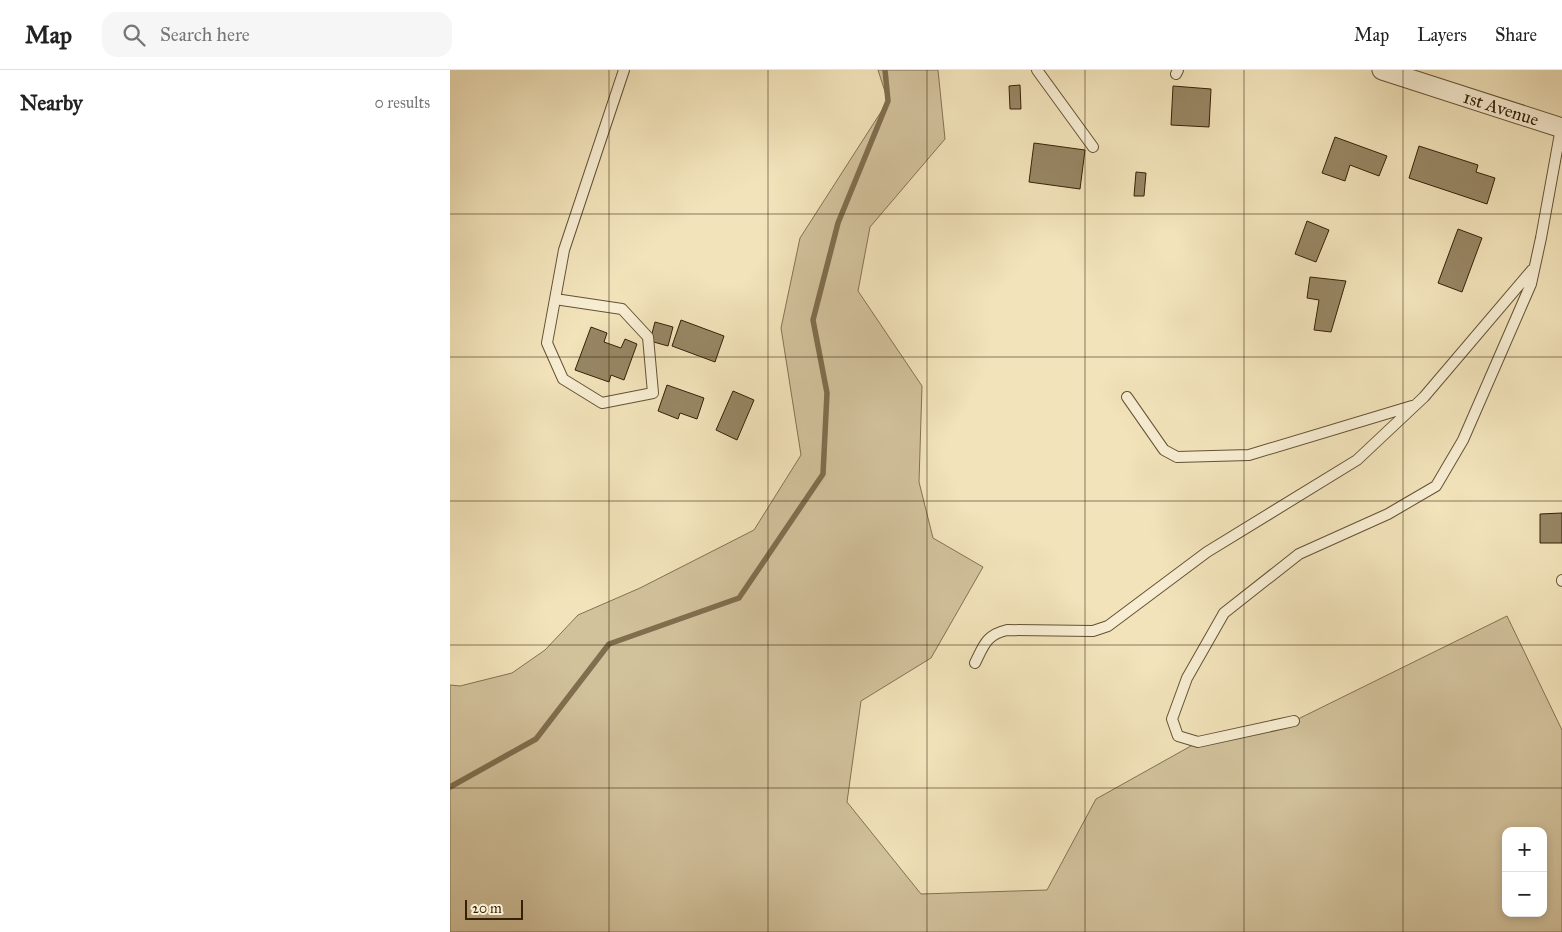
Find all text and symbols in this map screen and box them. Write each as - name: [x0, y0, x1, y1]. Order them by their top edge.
- search box: [102, 12, 452, 57]
- text: Map: [25, 20, 72, 50]
- icon: search: [120, 21, 148, 49]
- text: Search here: [160, 23, 250, 46]
- text: Map: [1354, 24, 1389, 46]
- text: Layers: [1417, 24, 1467, 46]
- text: Share: [1495, 24, 1537, 46]
- street label: 1st Avenue: [1460, 86, 1541, 131]
- text: Nearby: [20, 90, 83, 116]
- text: 0 results: [375, 93, 430, 112]
- map controls: [1502, 827, 1547, 917]
- button: +: [1502, 827, 1547, 872]
- button: −: [1502, 872, 1547, 917]
- scale bar: [465, 897, 522, 920]
- text: 20 m: [472, 900, 502, 917]

